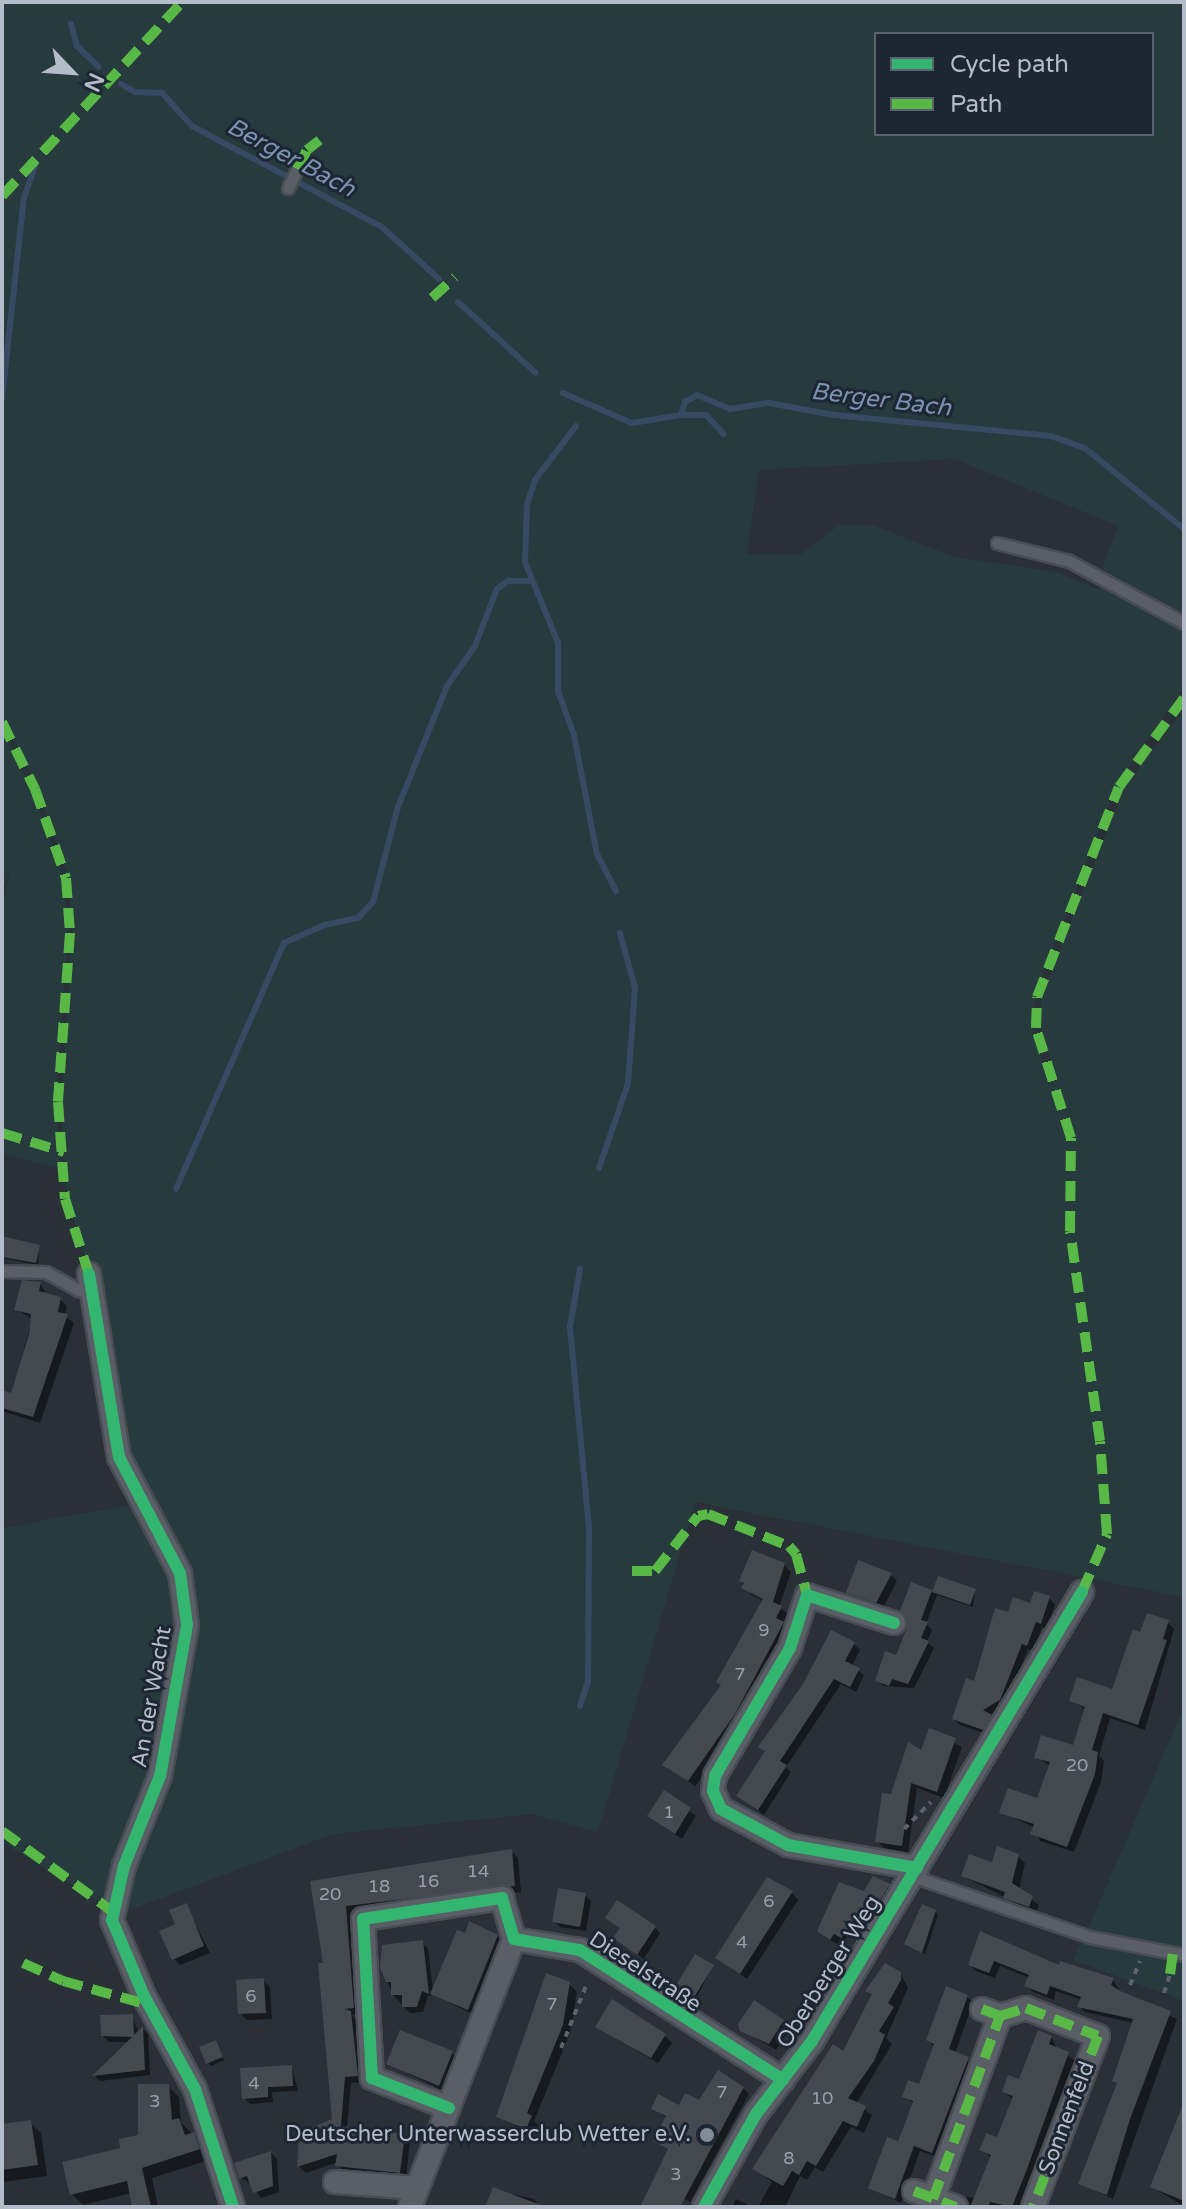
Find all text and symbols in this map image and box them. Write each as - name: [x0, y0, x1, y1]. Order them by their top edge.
- north arrow: [32, 32, 112, 112]
- legend: [874, 32, 1154, 136]
- text: Cycle path: [950, 50, 1069, 79]
- text: N: [78, 69, 109, 96]
- text: Path: [950, 90, 1003, 119]
- water label: Berger Bach: [222, 112, 360, 204]
- water label: Berger Bach: [809, 377, 953, 423]
- house number: 9: [758, 1619, 770, 1641]
- street label: An der Wacht: [127, 1624, 177, 1770]
- house number: 7: [734, 1663, 746, 1685]
- house number: 20: [1066, 1754, 1088, 1776]
- house number: 1: [663, 1801, 675, 1823]
- house number: 14: [467, 1860, 489, 1882]
- house number: 16: [417, 1870, 439, 1892]
- house number: 18: [368, 1875, 390, 1897]
- house number: 20: [319, 1883, 341, 1905]
- house number: 6: [763, 1890, 775, 1912]
- street label: Oberberger Weg: [771, 1891, 887, 2053]
- street label: Dieselstraße: [584, 1926, 706, 2018]
- house number: 4: [736, 1931, 748, 1953]
- house number: 6: [245, 1985, 257, 2007]
- house number: 7: [546, 1993, 558, 2015]
- street label: Sonnenfeld: [1033, 2058, 1101, 2178]
- house number: 4: [248, 2072, 260, 2094]
- house number: 7: [716, 2081, 728, 2103]
- house number: 10: [811, 2087, 833, 2109]
- house number: 3: [149, 2090, 161, 2112]
- place label: Deutscher Unterwasserclub Wetter e.V.: [285, 2122, 691, 2148]
- marker: Deutscher Unterwasserclub Wetter e.V.: [698, 2126, 716, 2144]
- house number: 8: [783, 2147, 795, 2169]
- house number: 3: [670, 2163, 682, 2185]

